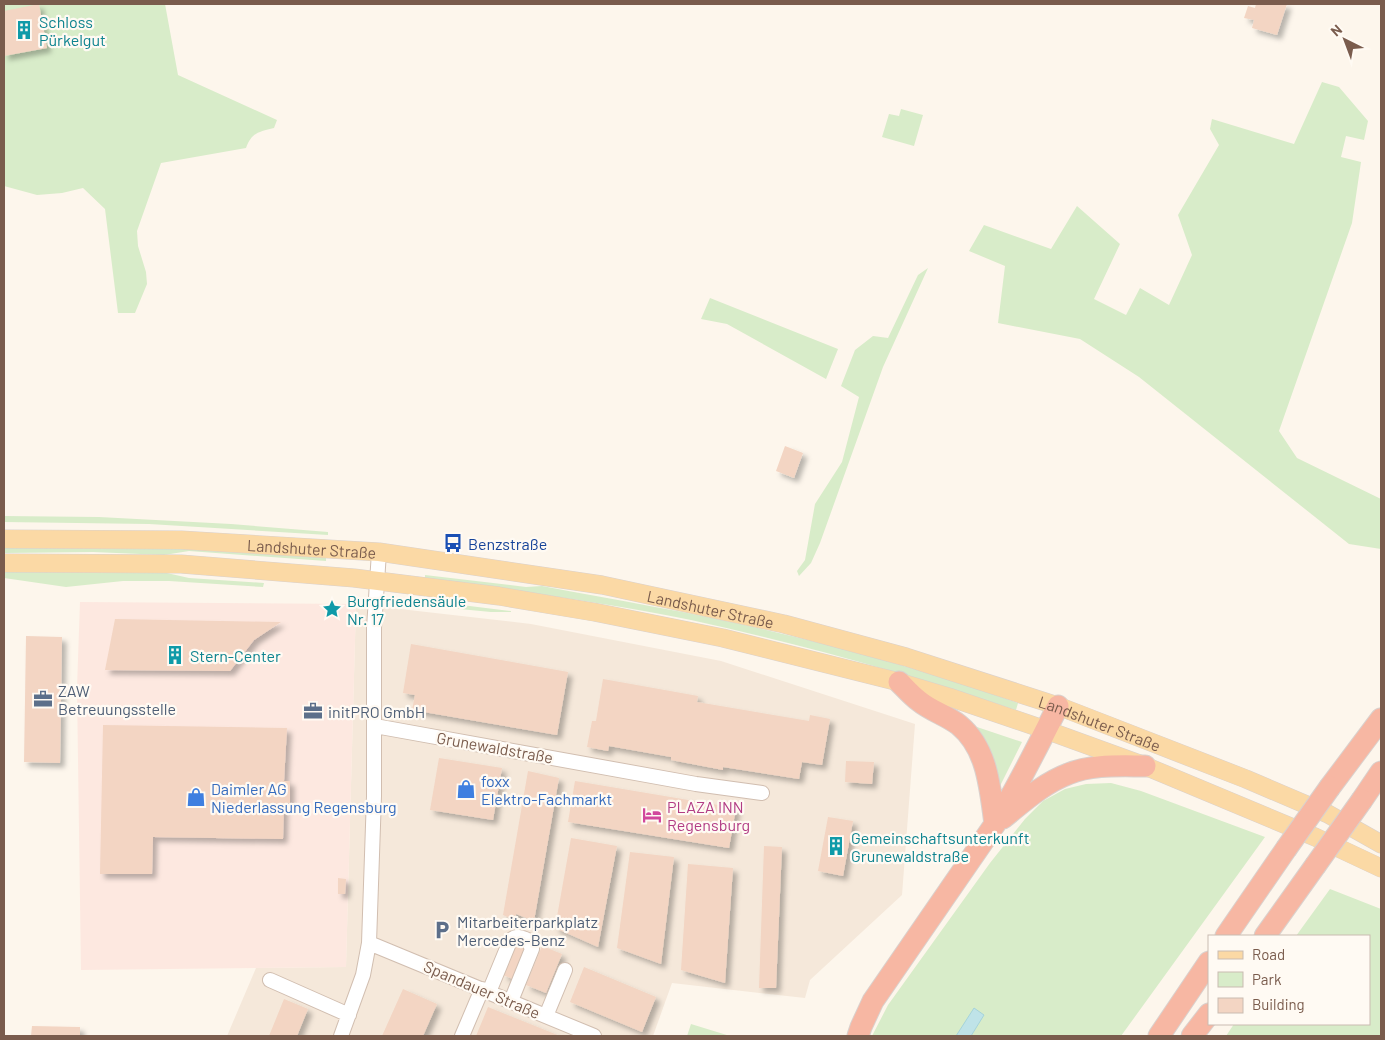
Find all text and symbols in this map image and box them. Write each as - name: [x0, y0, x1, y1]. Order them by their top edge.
- place label: Schloss Pürkelgut: [39, 12, 106, 49]
- north arrow: [1320, 15, 1370, 65]
- building icon: Schloss Pürkelgut: [13, 19, 35, 41]
- text: N: [1327, 21, 1345, 39]
- bus stop icon: Benzstraße: [442, 532, 464, 554]
- place label: Benzstraße: [468, 534, 547, 553]
- street label: Landshuter Straße: [247, 535, 377, 561]
- street label: Landshuter Straße: [646, 585, 776, 631]
- place label: Burgfriedensäule Nr. 17: [347, 591, 466, 628]
- place icon: Burgfriedensäule Nr. 17: [321, 598, 343, 620]
- building icon: Stern-Center: [164, 644, 186, 666]
- place label: Stern-Center: [190, 646, 281, 665]
- place label: ZAW Betreuungsstelle: [58, 681, 176, 718]
- office icon: ZAW Betreuungsstelle: [32, 688, 54, 710]
- street label: Landshuter Straße: [1036, 691, 1164, 755]
- office icon: initPRO GmbH: [302, 700, 324, 722]
- place label: initPRO GmbH: [328, 702, 425, 721]
- street label: Grunewaldstraße: [435, 727, 555, 767]
- place label: foxx Elektro-Fachmarkt: [481, 771, 612, 808]
- shop icon: foxx Elektro-Fachmarkt: [455, 778, 477, 800]
- place label: Daimler AG Niederlassung Regensburg: [211, 779, 397, 816]
- shop icon: Daimler AG Niederlassung Regensburg: [185, 786, 207, 808]
- place label: PLAZA INN Regensburg: [667, 797, 750, 834]
- hotel icon: PLAZA INN Regensburg: [641, 804, 663, 826]
- place label: Gemeinschaftsunterkunft Grunewaldstraße: [851, 828, 1030, 865]
- building icon: Gemeinschaftsunterkunft Grunewaldstraße: [825, 835, 847, 857]
- place label: Mitarbeiterparkplatz Mercedes-Benz: [457, 912, 598, 949]
- parking icon: Mitarbeiterparkplatz Mercedes-Benz: [431, 919, 453, 941]
- legend: [1208, 935, 1370, 1025]
- text: Road: [1252, 945, 1285, 963]
- street label: Spandauer Straße: [421, 956, 543, 1022]
- text: Park: [1252, 970, 1282, 988]
- text: Building: [1252, 995, 1305, 1013]

